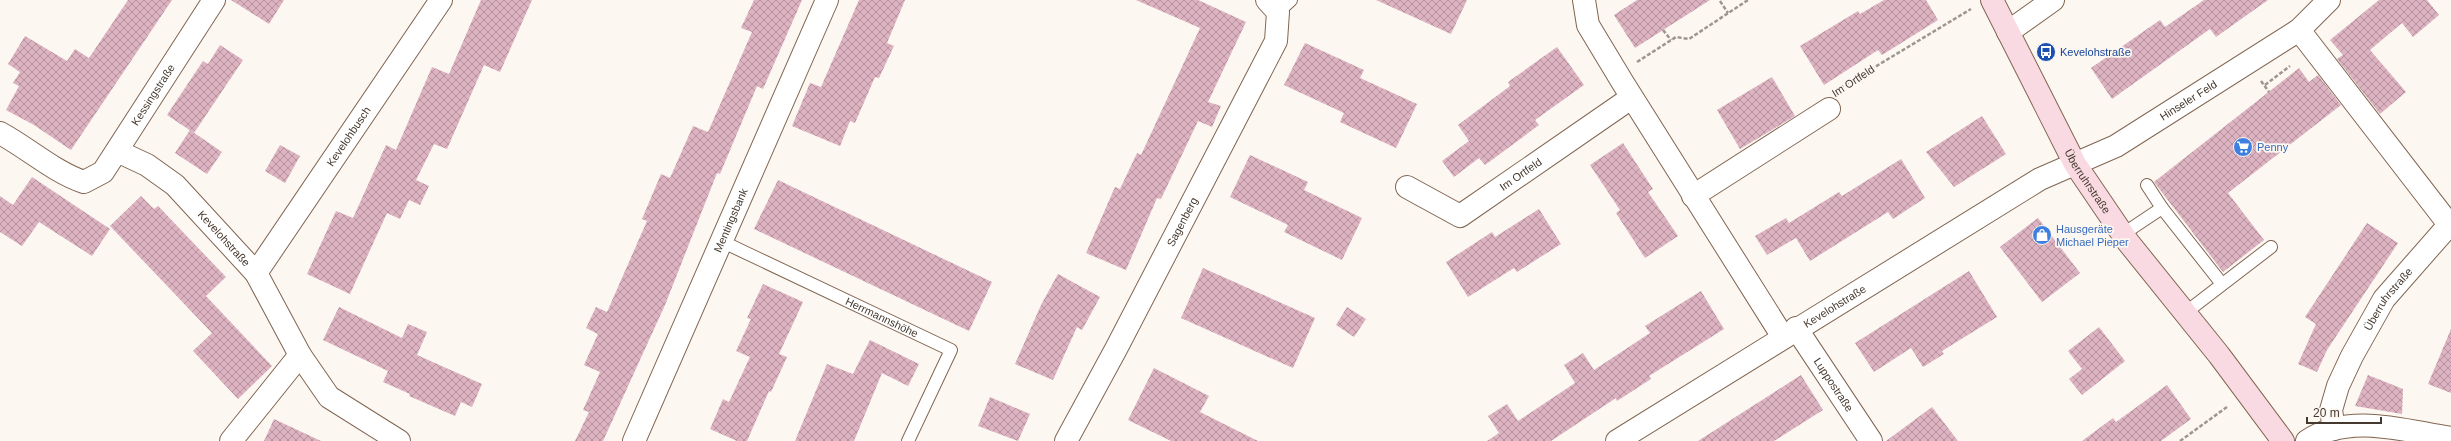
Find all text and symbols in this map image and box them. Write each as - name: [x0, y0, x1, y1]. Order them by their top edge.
- bus stop icon: Kevelohstraße: [2035, 41, 2057, 63]
- place label: Kevelohstraße: [2060, 46, 2131, 58]
- street label: Kessingstraße: [129, 62, 177, 127]
- street label: Im Ortfeld: [1829, 63, 1877, 99]
- street label: Hinseler Feld: [2158, 78, 2219, 123]
- street label: Kevelohbusch: [324, 104, 373, 168]
- supermarket icon: Penny: [2232, 136, 2254, 158]
- place label: Penny: [2257, 141, 2289, 153]
- street label: Überruhrstraße: [2062, 147, 2113, 216]
- street label: Im Ortfeld: [1497, 156, 1544, 193]
- street label: Mentingsbank: [711, 186, 750, 254]
- street label: Sagenberg: [1164, 195, 1200, 249]
- street label: Kevelohstraße: [196, 208, 253, 269]
- place label: Hausgeräte Michael Pieper: [2056, 223, 2129, 248]
- shop icon: Hausgeräte Michael Pieper: [2031, 224, 2053, 246]
- street label: Überruhrstraße: [2362, 265, 2415, 333]
- street label: Kevelohstraße: [1801, 282, 1868, 330]
- street label: Herrmannshöhe: [844, 295, 920, 340]
- street label: Luppostraße: [1812, 356, 1856, 414]
- scale bar: [2307, 399, 2381, 425]
- text: 20 m: [2313, 406, 2340, 420]

